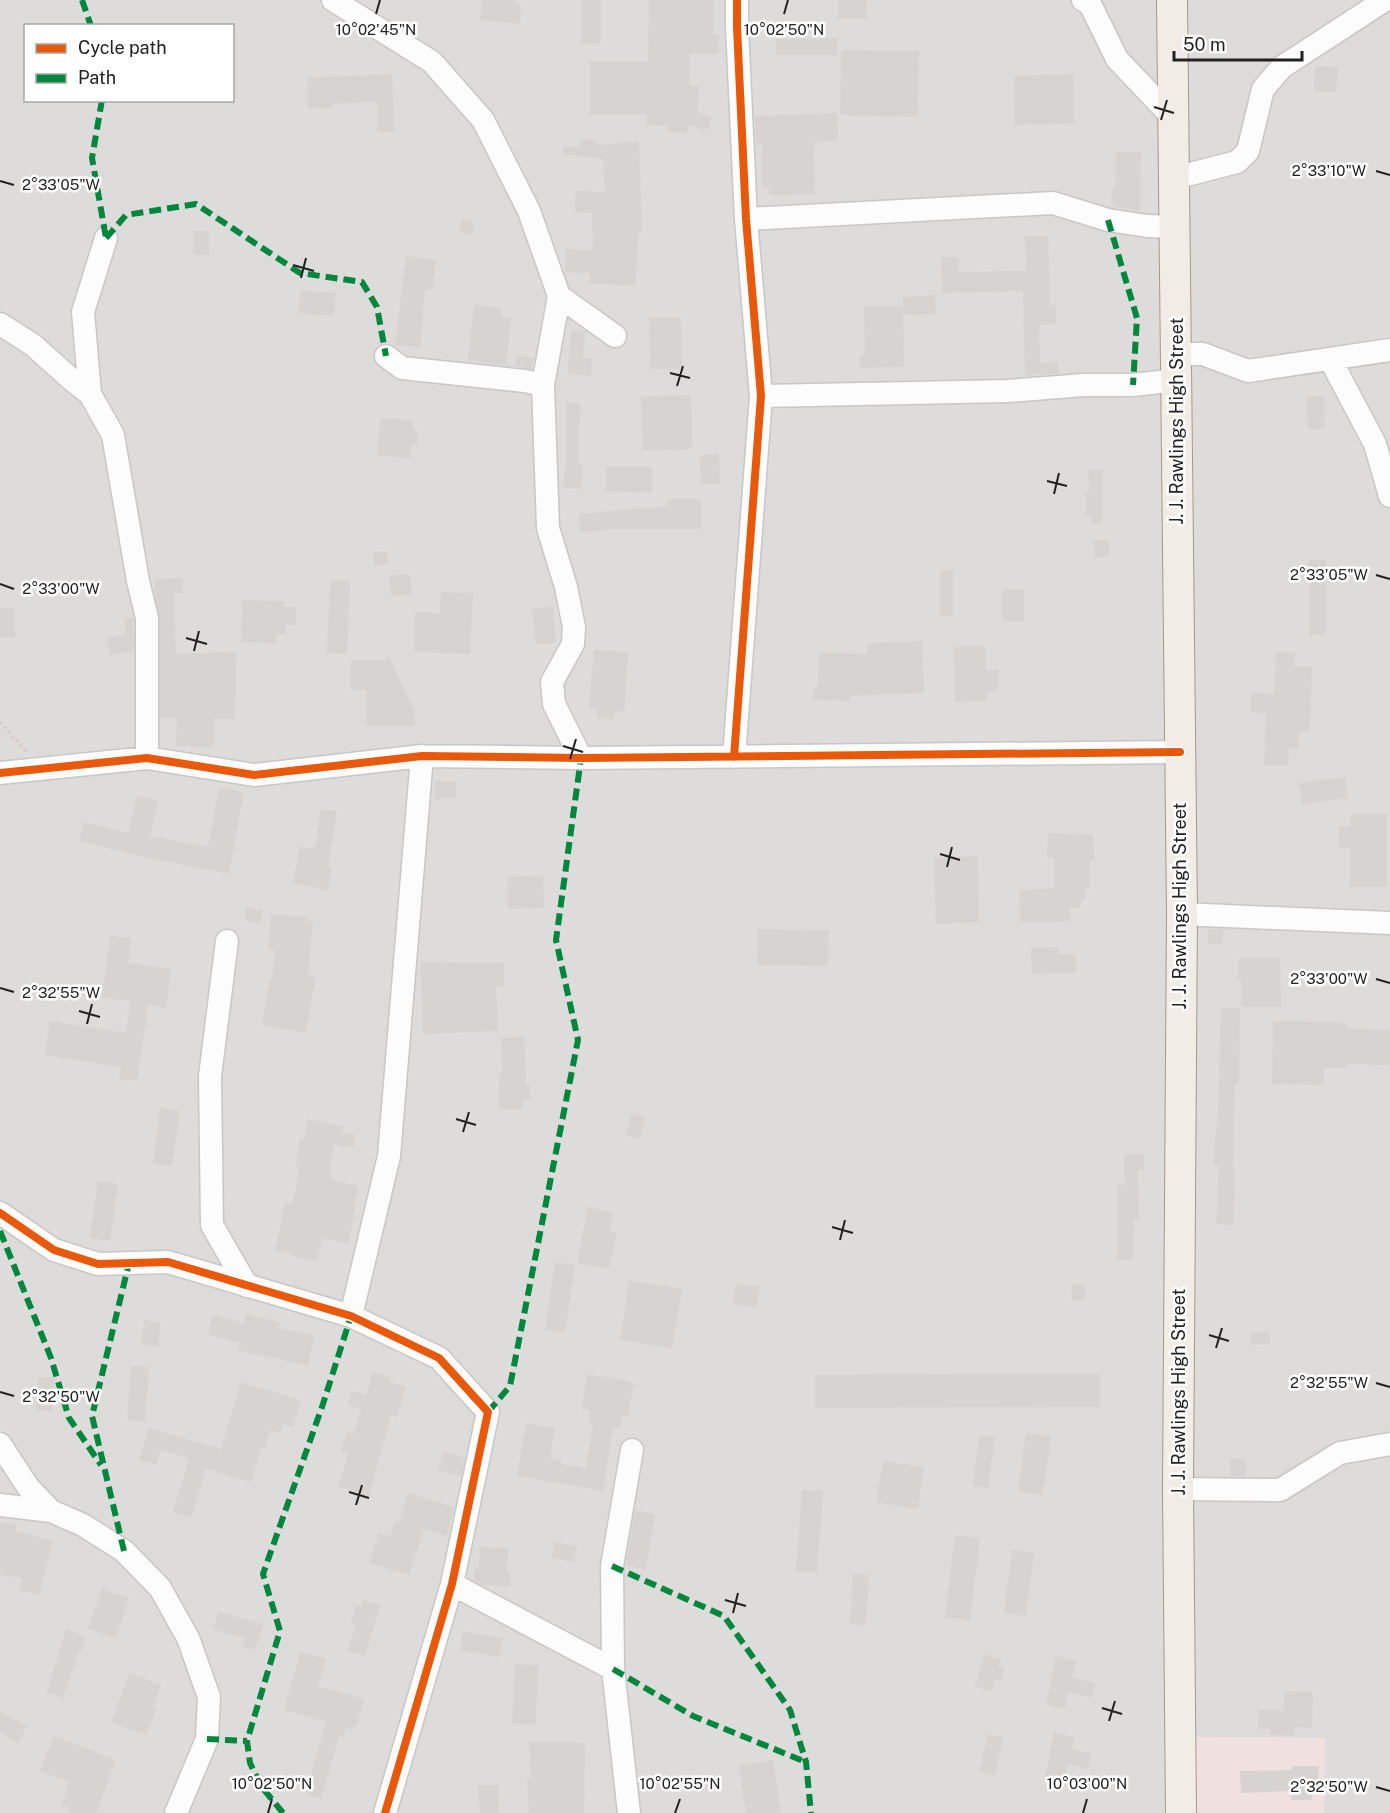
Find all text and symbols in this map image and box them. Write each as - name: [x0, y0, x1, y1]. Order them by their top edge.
- text: 10°02'45"N: [336, 21, 416, 38]
- text: 10°02'50"N: [744, 21, 824, 38]
- legend: [24, 24, 234, 102]
- scale bar: [1174, 24, 1302, 62]
- text: 50 m: [1183, 34, 1226, 55]
- text: Cycle path: [78, 37, 167, 58]
- text: Path: [78, 67, 116, 88]
- text: 2°33'10"W: [1292, 162, 1366, 179]
- text: 2°33'05"W: [22, 176, 100, 193]
- street label: J. J. Rawlings High Street: [1166, 317, 1187, 525]
- text: 2°33'05"W: [1290, 566, 1368, 583]
- text: 2°33'00"W: [22, 580, 100, 597]
- street label: J. J. Rawlings High Street: [1169, 802, 1190, 1010]
- text: 2°33'00"W: [1290, 970, 1368, 987]
- text: 2°32'55"W: [22, 984, 100, 1001]
- street label: J. J. Rawlings High Street: [1168, 1288, 1189, 1496]
- text: 2°32'55"W: [1290, 1374, 1368, 1391]
- text: 2°32'50"W: [22, 1388, 100, 1405]
- text: 10°02'50"N: [232, 1775, 312, 1792]
- text: 10°02'55"N: [640, 1775, 720, 1792]
- text: 10°03'00"N: [1047, 1775, 1127, 1792]
- text: 2°32'50"W: [1290, 1778, 1368, 1795]

